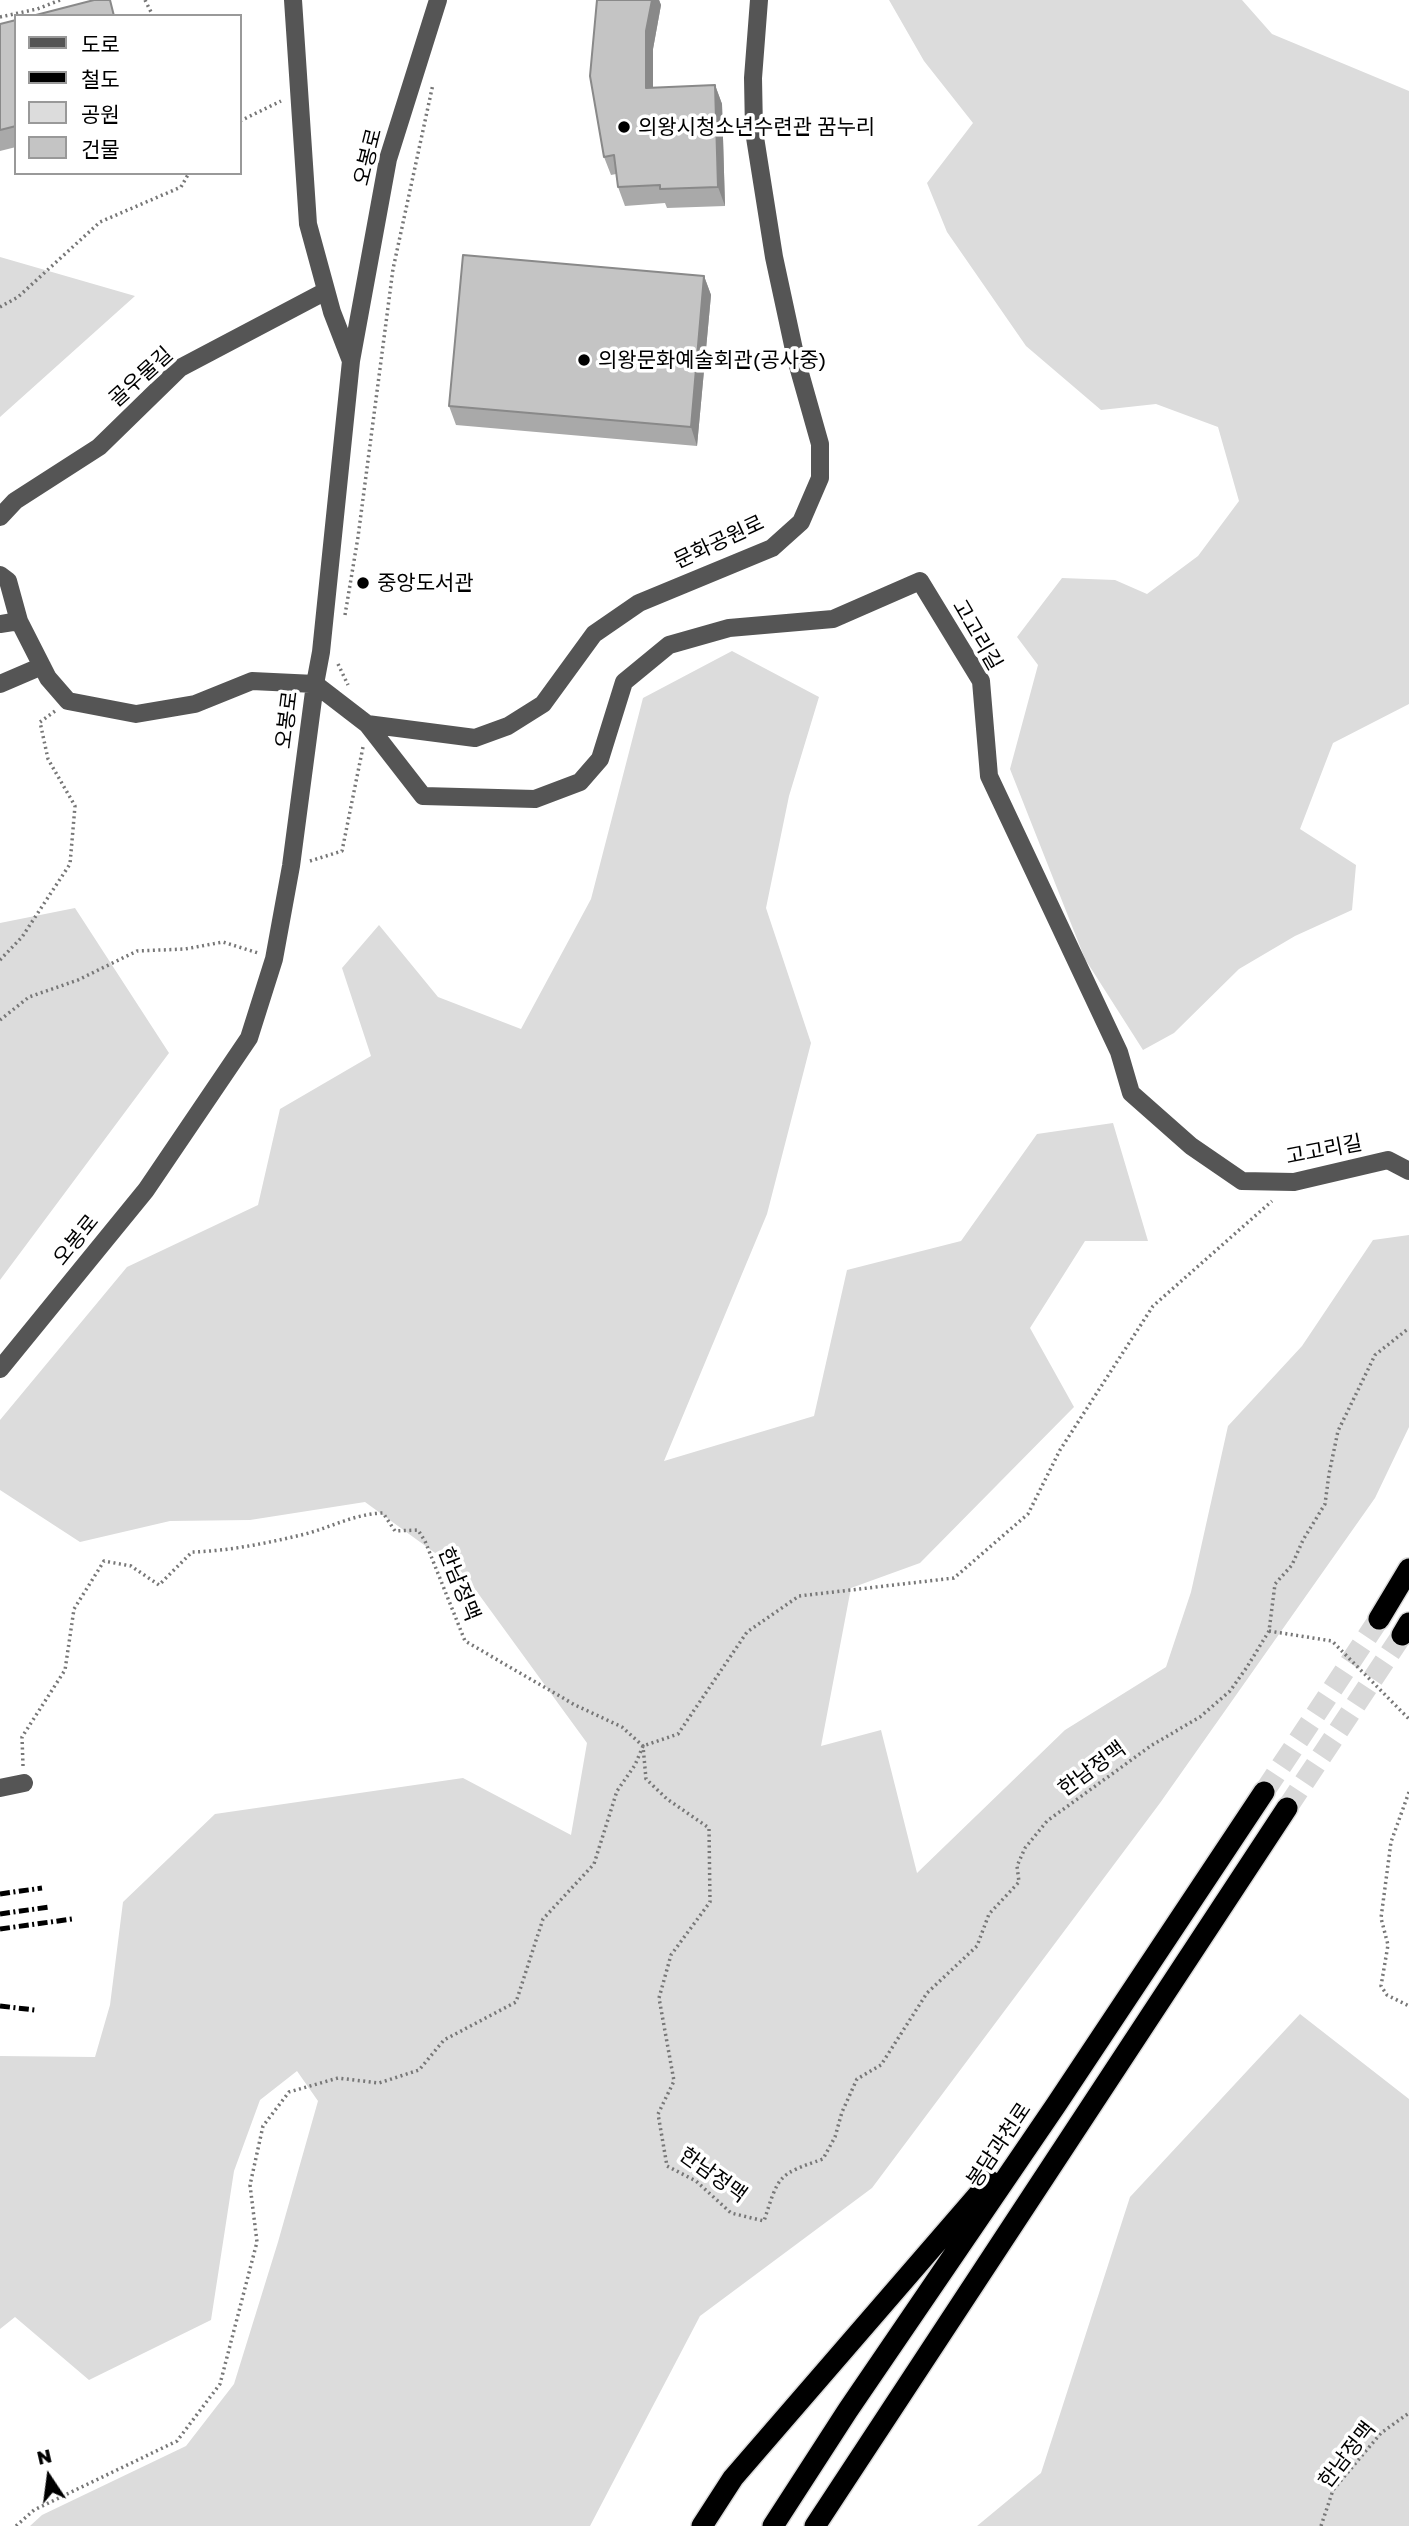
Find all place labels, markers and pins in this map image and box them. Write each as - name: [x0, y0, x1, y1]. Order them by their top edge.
- place label: 의왕시청소년수련관 꿈누리: [638, 114, 875, 140]
- marker: 의왕시청소년수련관 꿈누리: [616, 119, 632, 135]
- place label: 의왕문화예술회관(공사중): [598, 347, 826, 373]
- marker: 의왕문화예술회관(공사중): [576, 352, 592, 368]
- place label: 중앙도서관: [377, 570, 474, 596]
- marker: 중앙도서관: [355, 575, 371, 591]

